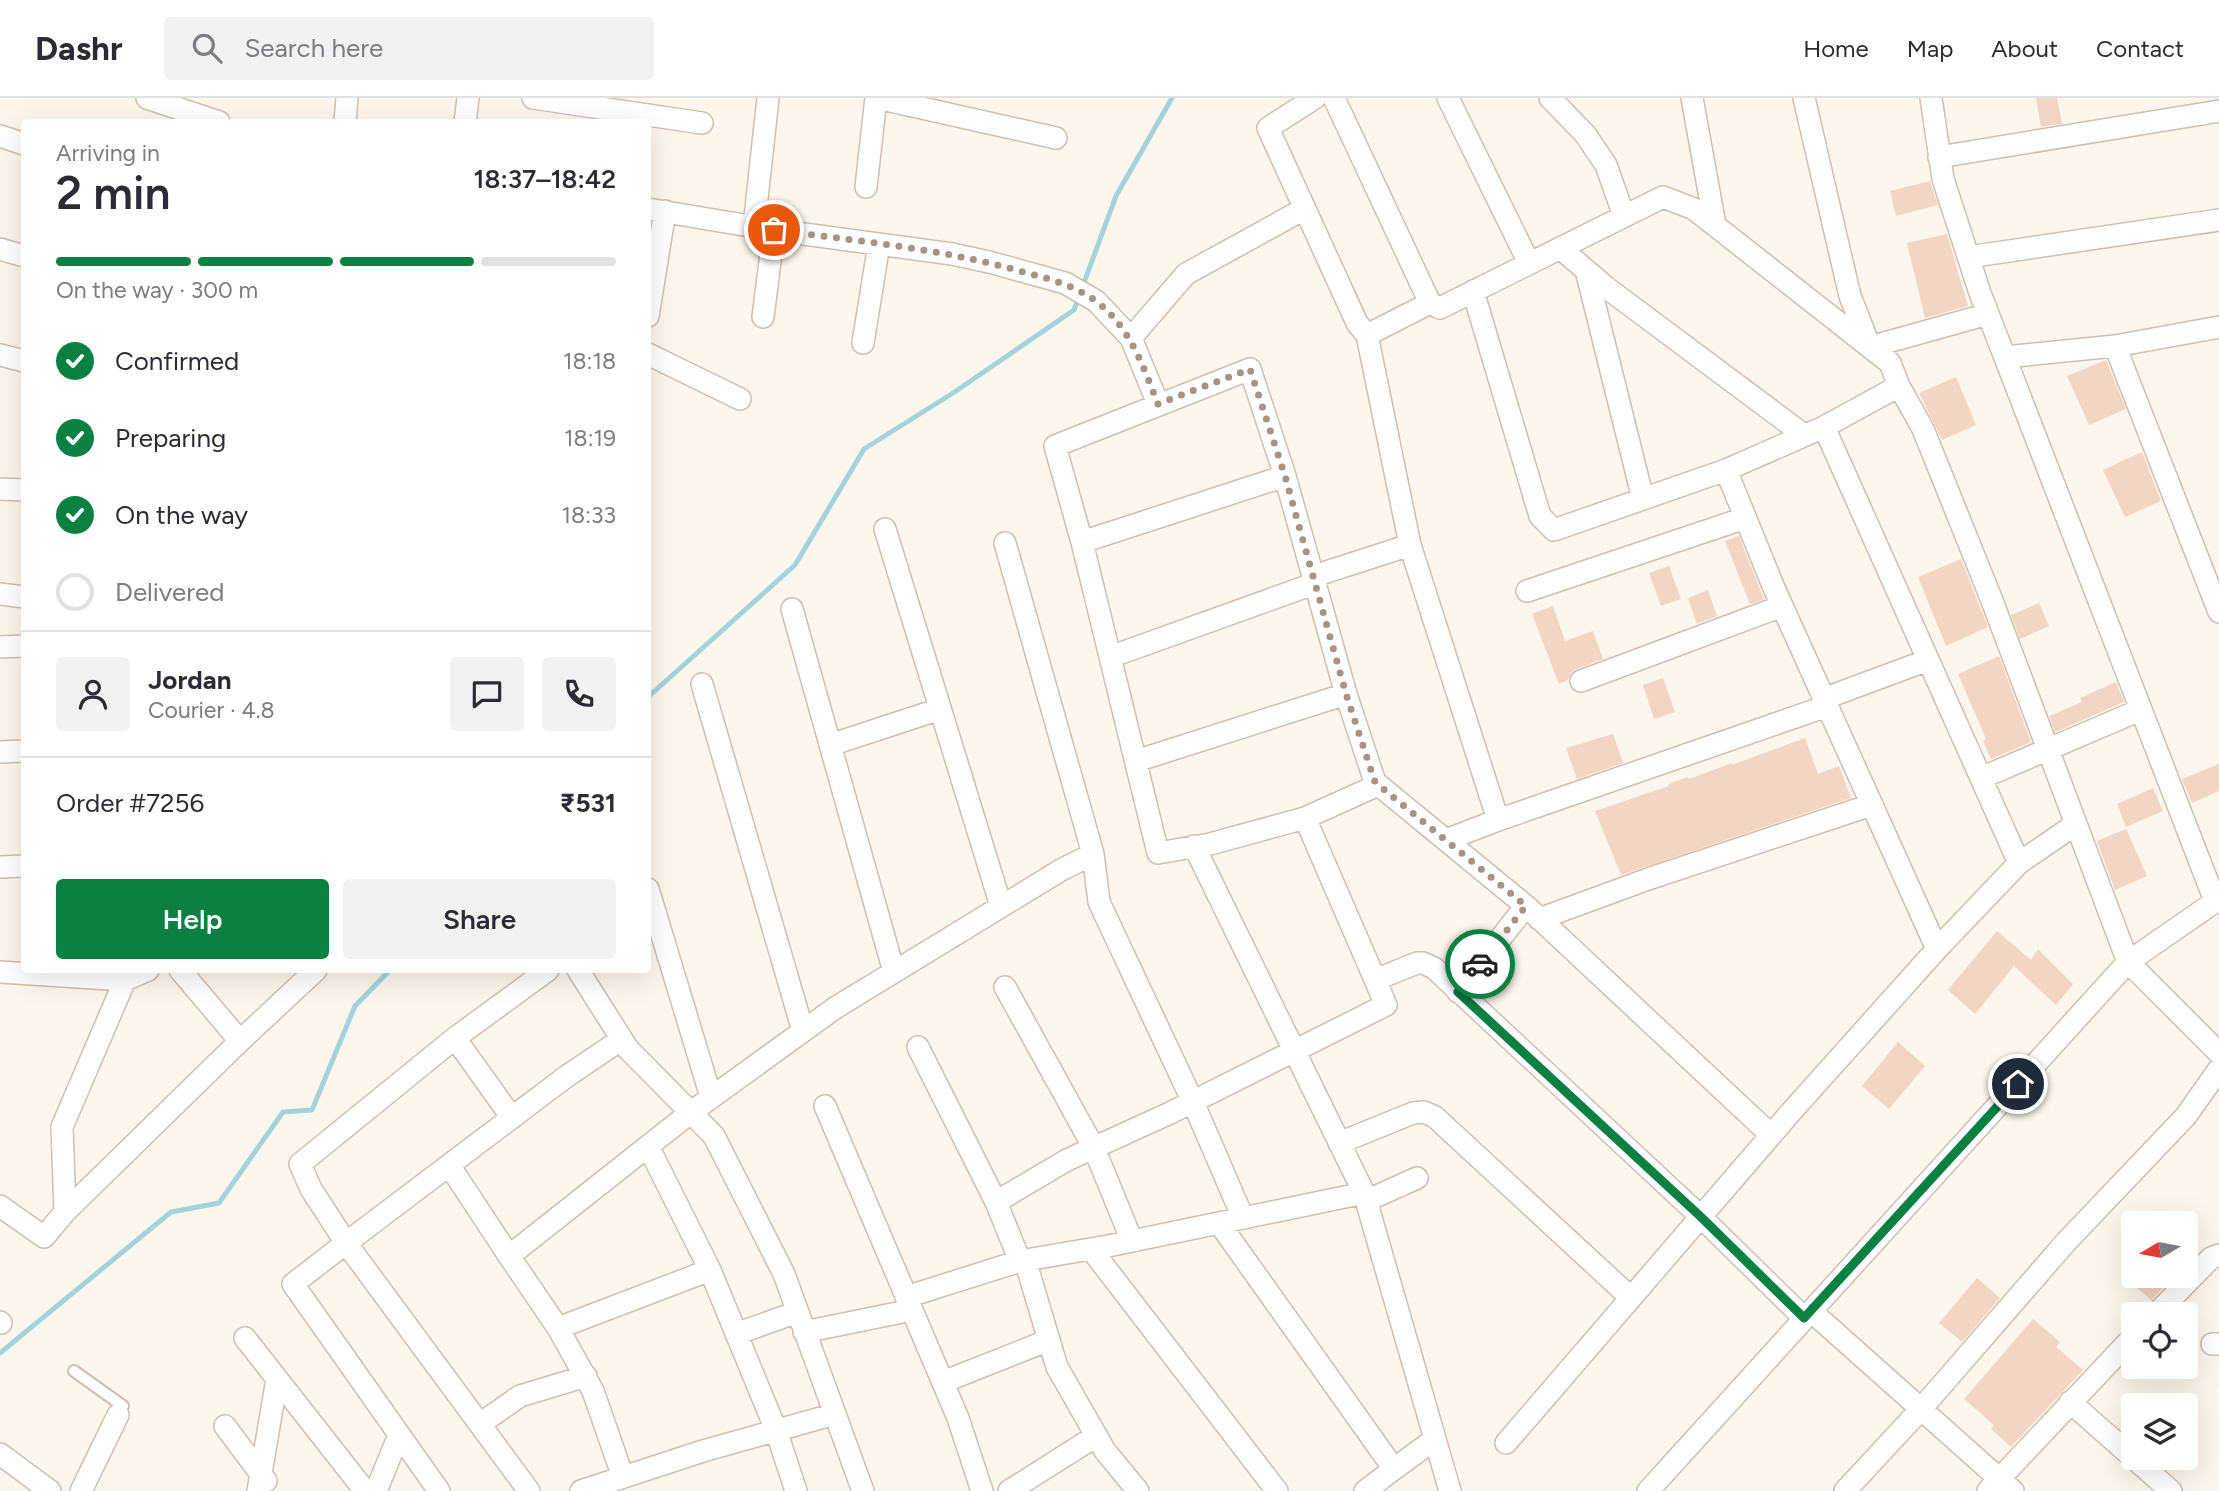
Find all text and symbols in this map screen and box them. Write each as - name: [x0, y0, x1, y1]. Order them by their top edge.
- search box: [164, 17, 654, 80]
- text: Dashr: [35, 29, 122, 68]
- icon: search: [188, 29, 226, 67]
- text: Search here: [244, 32, 383, 64]
- text: Home: [1803, 34, 1869, 63]
- text: Map: [1907, 34, 1953, 63]
- text: About: [1991, 34, 2058, 63]
- text: Contact: [2096, 34, 2184, 63]
- text: Arriving in: [56, 139, 160, 167]
- text: 18:37–18:42: [474, 163, 616, 195]
- text: 2 min: [56, 165, 171, 221]
- pin: [744, 200, 804, 260]
- icon: bag: [755, 211, 793, 249]
- text: On the way · 300 m: [56, 276, 258, 304]
- icon: check: [56, 342, 94, 380]
- text: Confirmed: [115, 345, 239, 377]
- text: 18:18: [563, 347, 616, 375]
- icon: check: [56, 419, 94, 457]
- text: Preparing: [115, 422, 226, 454]
- text: 18:19: [564, 424, 616, 452]
- icon: check: [56, 496, 94, 534]
- text: On the way: [115, 499, 248, 531]
- text: 18:33: [562, 501, 616, 529]
- text: Delivered: [115, 576, 224, 608]
- button: person: [56, 657, 130, 731]
- button: chat: [450, 657, 524, 731]
- button: phone: [542, 657, 616, 731]
- text: Jordan: [148, 664, 231, 696]
- text: Courier · 4.8: [148, 696, 275, 724]
- text: Order #7256: [56, 787, 204, 819]
- text: ₹531: [560, 787, 616, 819]
- button: Help: [56, 879, 329, 959]
- button: Share: [343, 879, 616, 959]
- courier: [1445, 929, 1515, 999]
- icon: car: [1461, 945, 1499, 983]
- pin: [1988, 1054, 2048, 1114]
- icon: home: [1999, 1065, 2037, 1103]
- north arrow: [2121, 1211, 2198, 1288]
- map controls: [2121, 1211, 2198, 1470]
- button: locate: [2121, 1302, 2198, 1379]
- button: layers: [2121, 1393, 2198, 1470]

